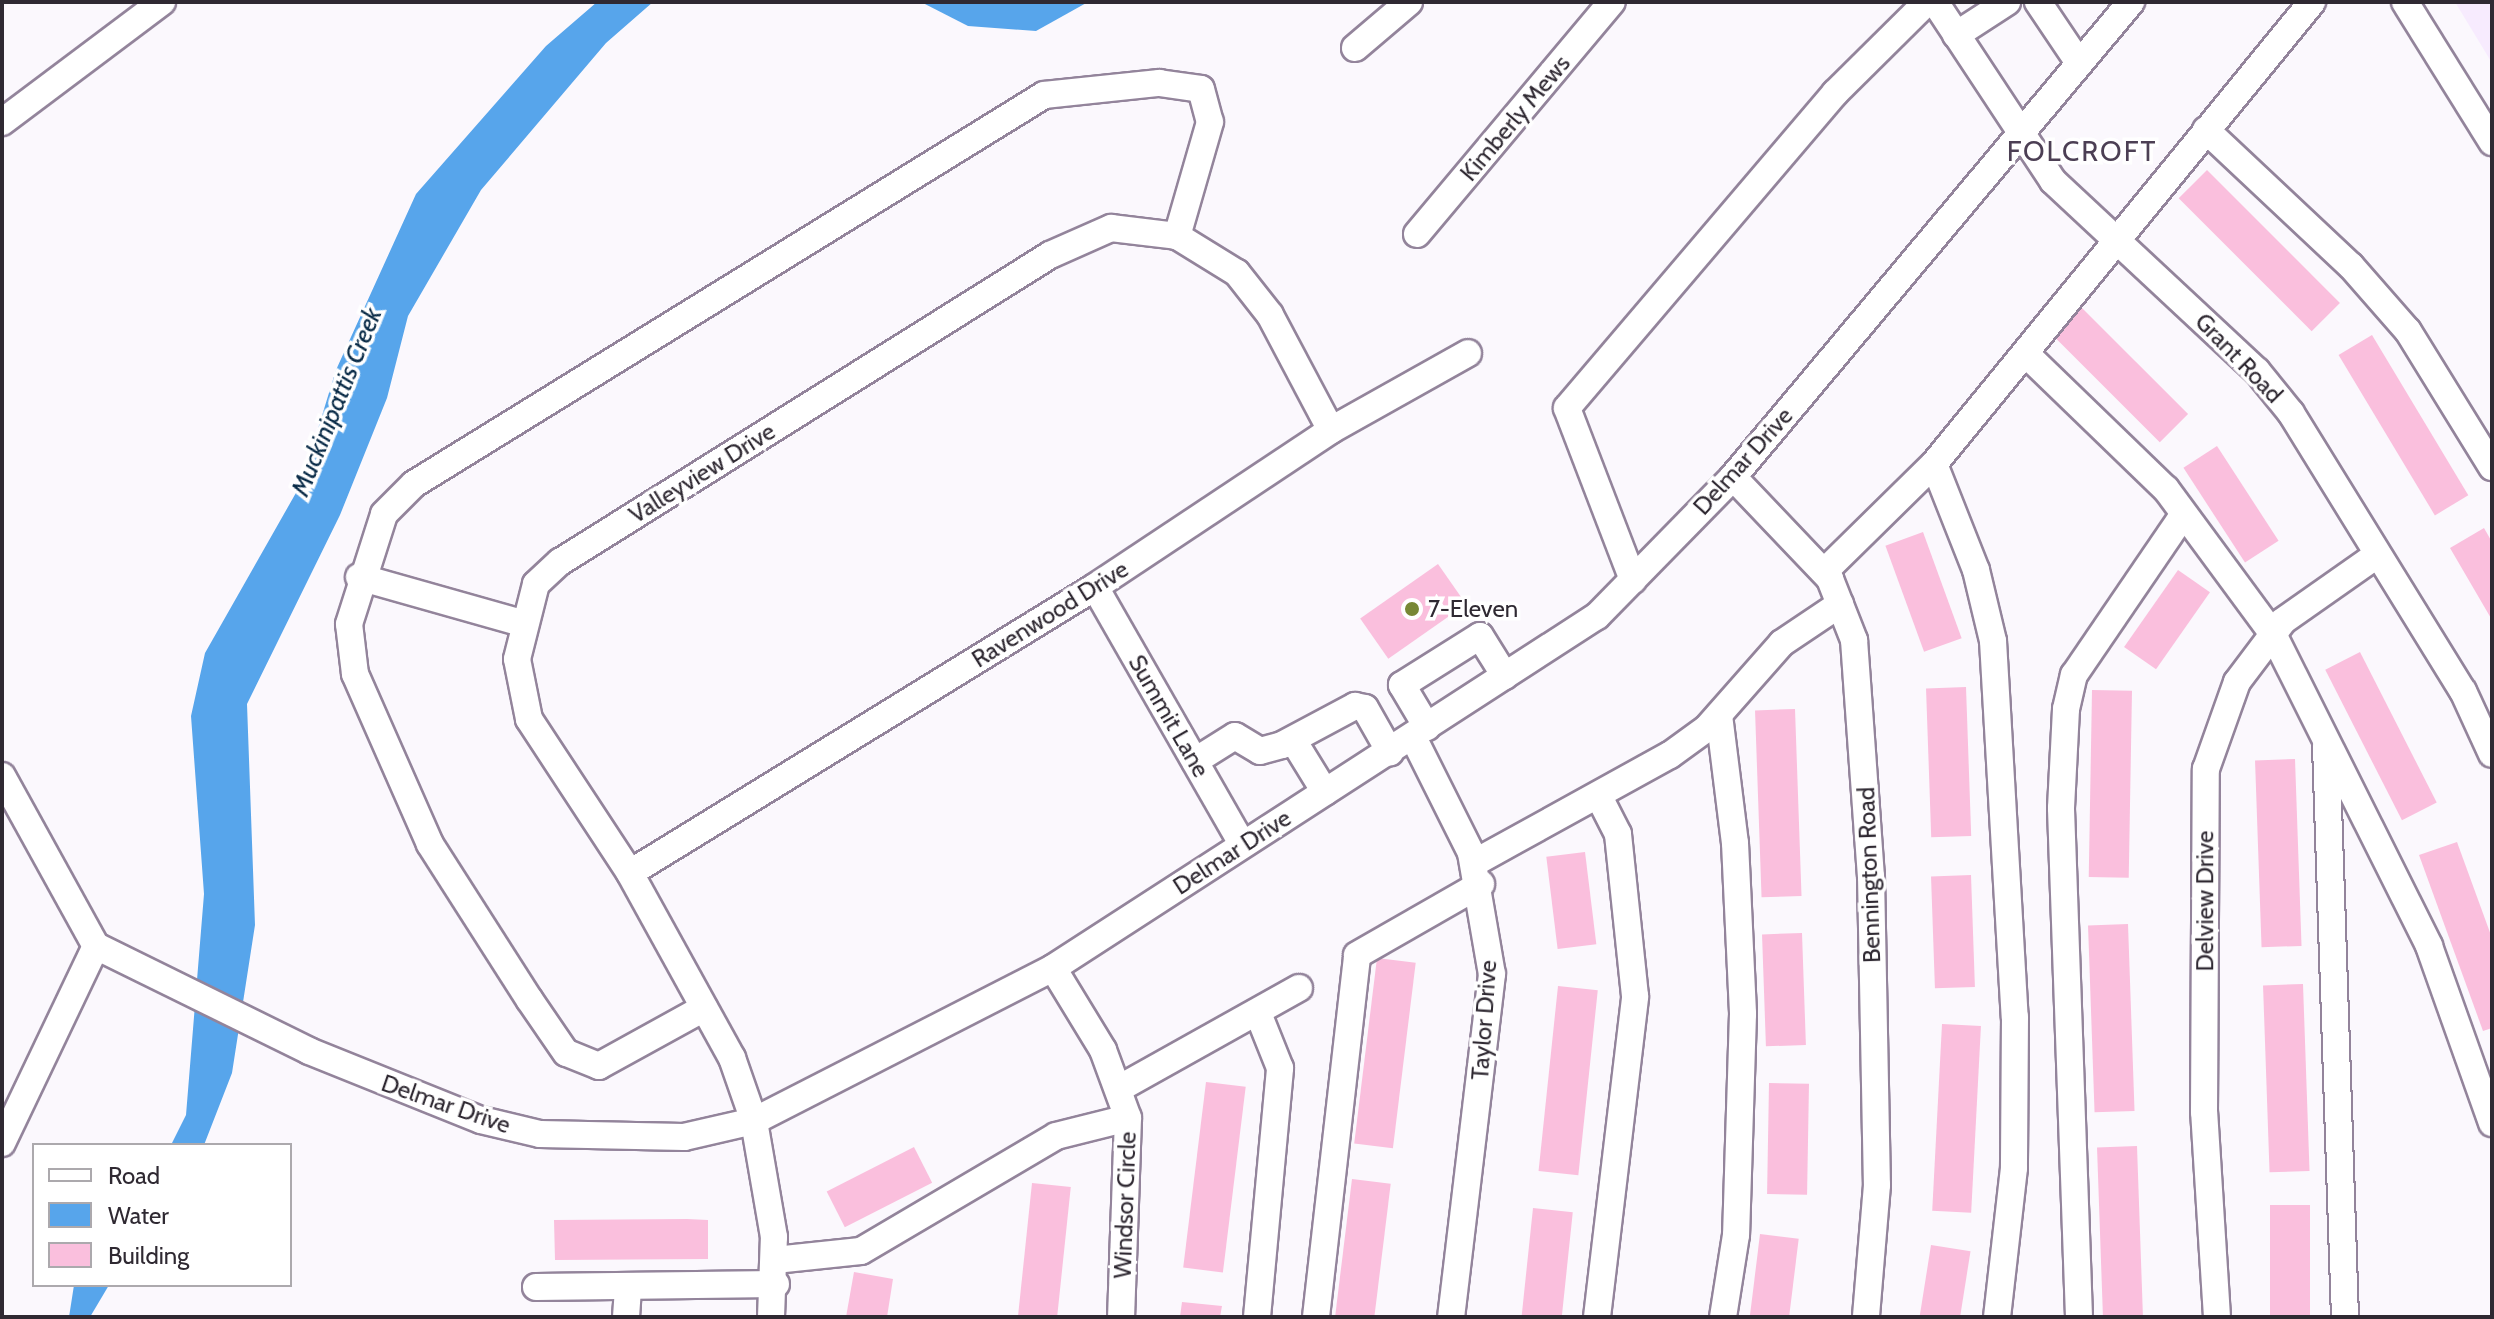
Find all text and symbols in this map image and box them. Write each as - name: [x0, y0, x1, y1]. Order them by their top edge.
- street label: Kimberly Mews: [1454, 49, 1576, 187]
- district label: FOLCROFT: [2007, 134, 2157, 168]
- water label: Muckinipattis Creek: [285, 303, 389, 501]
- street label: Grant Road: [2189, 307, 2289, 409]
- street label: Delmar Drive: [1687, 401, 1799, 521]
- street label: Valleyview Drive: [624, 417, 780, 529]
- street label: Ravenwood Drive: [967, 554, 1133, 674]
- place label: 7-Eleven: [1428, 595, 1518, 623]
- marker: 7-Eleven: [1403, 600, 1421, 618]
- street label: Summit Lane: [1122, 650, 1216, 782]
- street label: Bennington Road: [1852, 787, 1886, 963]
- street label: Delmar Drive: [1168, 803, 1296, 901]
- street label: Delview Drive: [2191, 831, 2219, 971]
- street label: Taylor Drive: [1465, 959, 1503, 1081]
- street label: Delmar Drive: [378, 1068, 514, 1140]
- street label: Windsor Circle: [1108, 1131, 1142, 1279]
- legend: [32, 1143, 292, 1287]
- text: Road: [108, 1161, 160, 1190]
- text: Water: [108, 1201, 169, 1230]
- text: Building: [108, 1241, 189, 1270]

